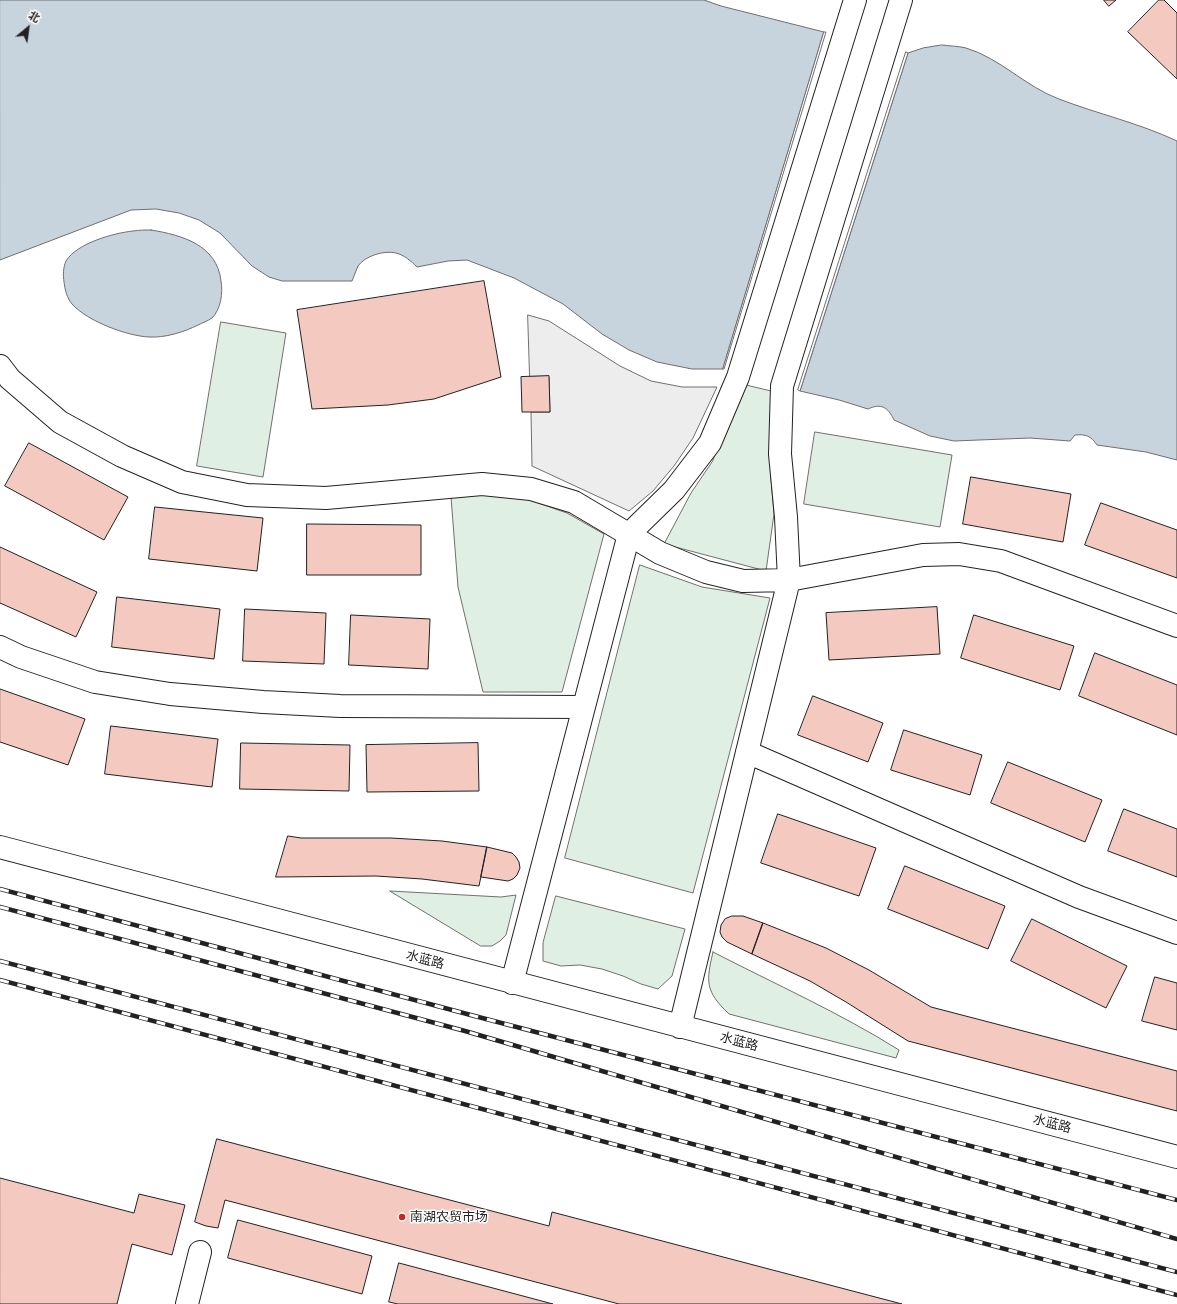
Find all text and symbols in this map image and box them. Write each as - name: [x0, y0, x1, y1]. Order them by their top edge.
- north arrow: [8, 8, 48, 48]
- text: 北: [26, 9, 42, 25]
- street label: 水蓝路: [404, 947, 446, 973]
- street label: 水蓝路: [718, 1029, 760, 1055]
- street label: 水蓝路: [1031, 1111, 1073, 1137]
- place label: 南湖农贸市场: [410, 1209, 488, 1225]
- marker: 南湖农贸市场: [397, 1212, 407, 1222]

